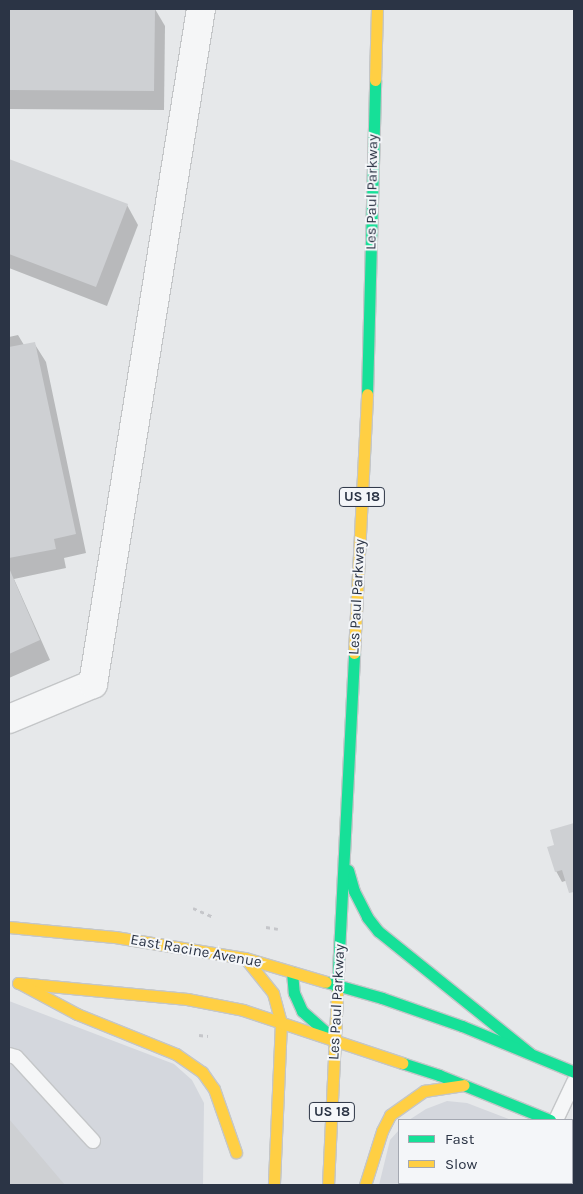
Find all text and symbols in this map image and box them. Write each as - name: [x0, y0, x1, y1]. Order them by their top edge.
- street label: Les Paul Parkway: [362, 134, 382, 250]
- road number: US 18: [338, 486, 386, 508]
- street label: Les Paul Parkway: [345, 539, 369, 655]
- street label: East Racine Avenue: [129, 931, 263, 971]
- street label: Les Paul Parkway: [325, 944, 349, 1060]
- road number: US 18: [308, 1100, 356, 1124]
- legend: [398, 1119, 573, 1184]
- text: Fast: [445, 1130, 474, 1148]
- text: Slow: [445, 1155, 477, 1173]

